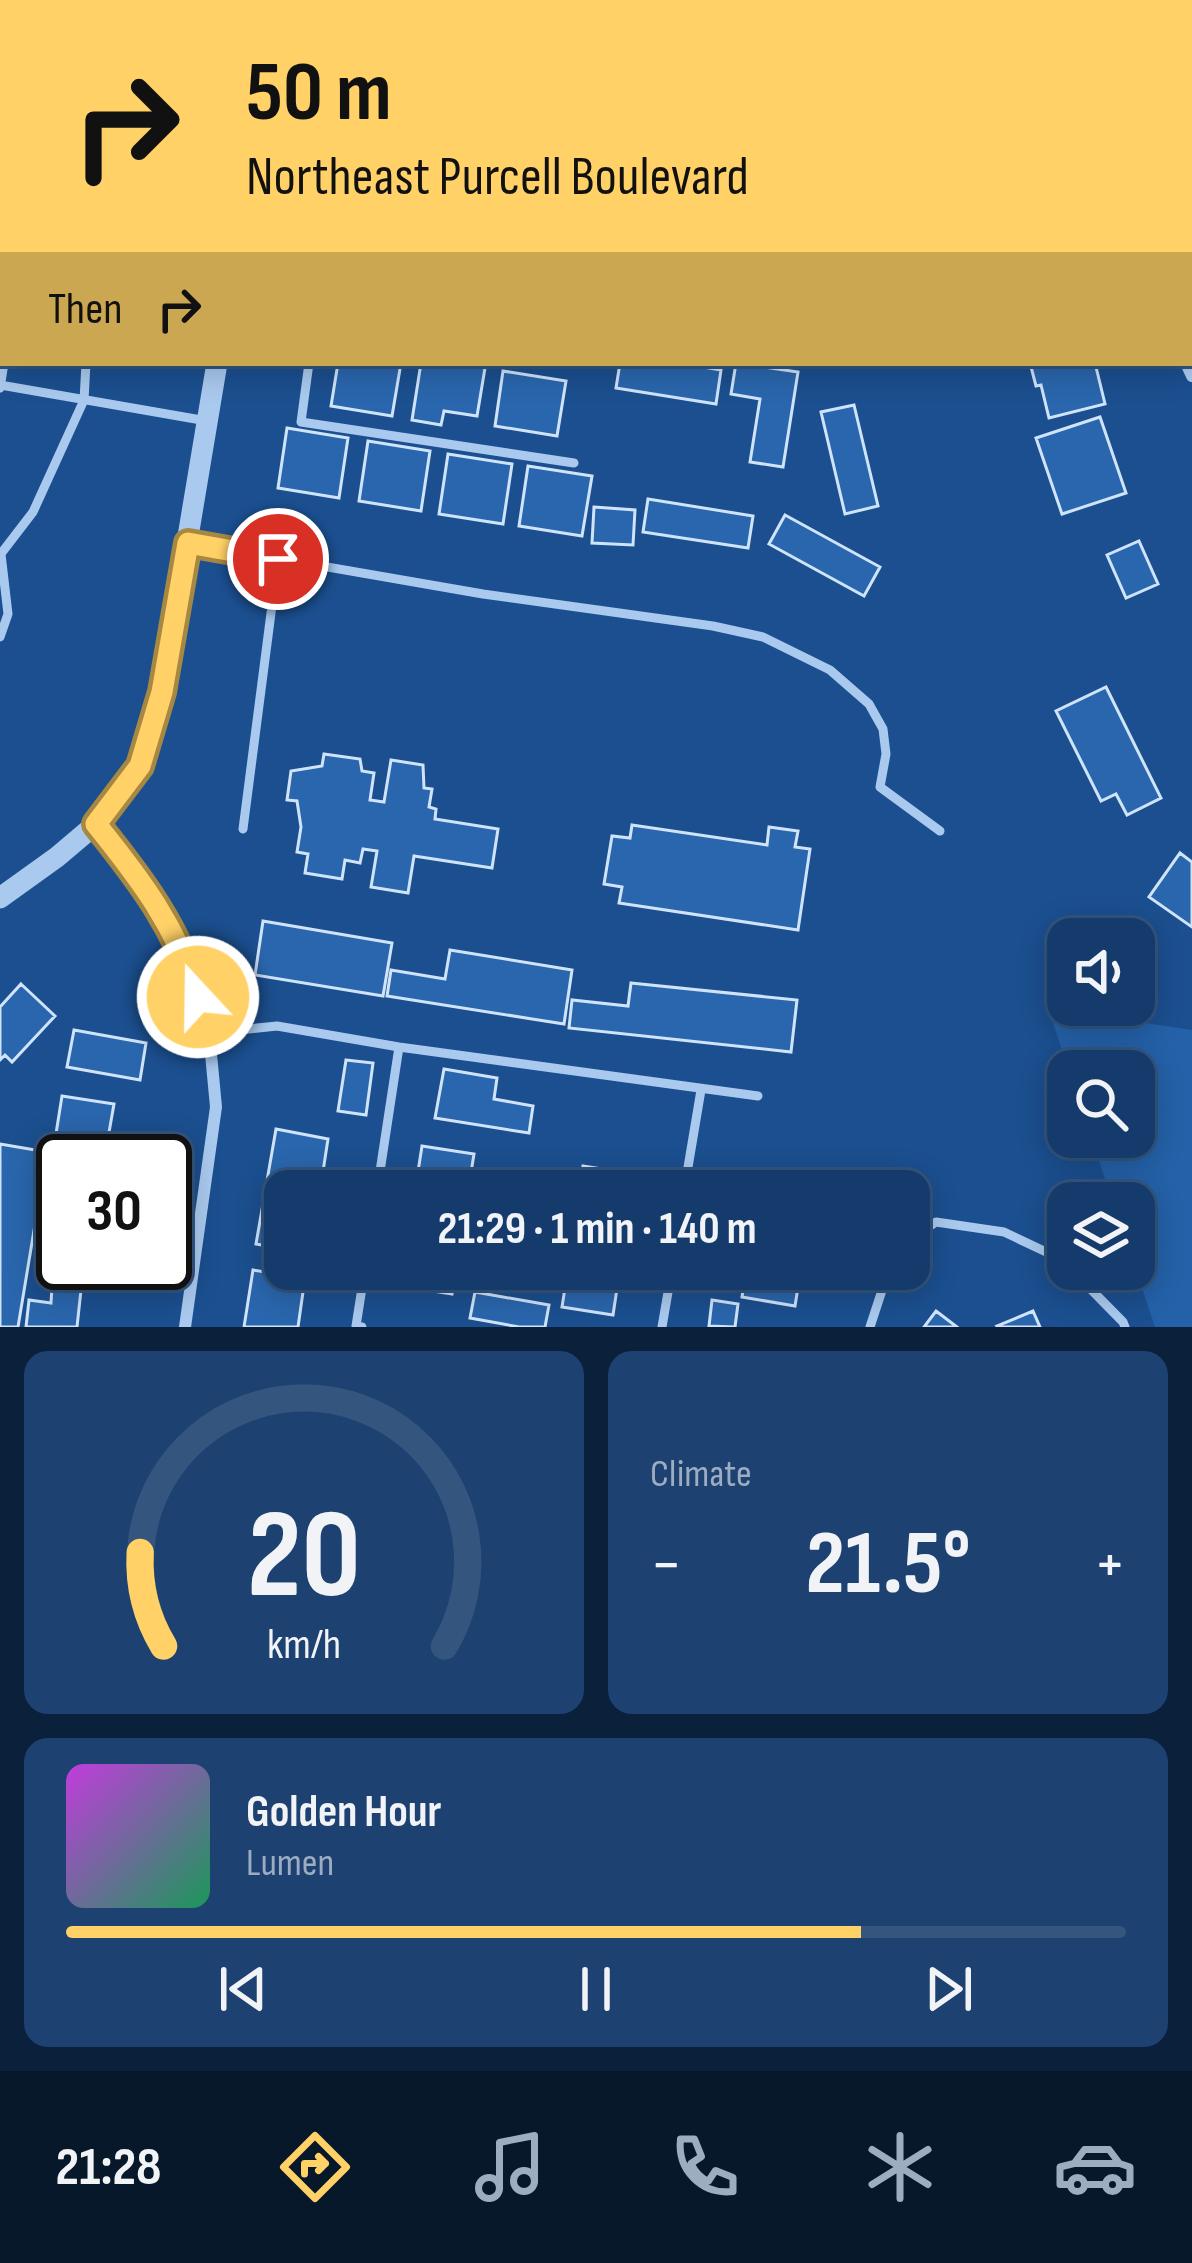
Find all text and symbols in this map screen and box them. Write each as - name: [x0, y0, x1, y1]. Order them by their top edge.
- text: 50 m: [246, 43, 392, 144]
- icon: right: [48, 48, 204, 204]
- text: Northeast Purcell Boulevard: [246, 145, 749, 210]
- icon: right: [146, 276, 212, 342]
- text: Then: [48, 282, 122, 337]
- pin: [227, 508, 329, 610]
- icon: arrive: [245, 526, 311, 592]
- map controls: [1047, 918, 1155, 1290]
- button: sound: [1047, 918, 1155, 1026]
- position arrow: [135, 934, 261, 1060]
- button: search: [1047, 1050, 1155, 1158]
- speed limit sign: 30: [36, 1134, 192, 1290]
- button: layers: [1047, 1182, 1155, 1290]
- text: 21:29 · 1 min · 140 m: [438, 1202, 756, 1257]
- text: Climate: [650, 1451, 752, 1498]
- text: 20: [247, 1483, 361, 1632]
- text: 21.5°: [805, 1511, 971, 1619]
- text: −: [650, 1526, 682, 1605]
- text: +: [1094, 1526, 1126, 1605]
- text: km/h: [267, 1618, 341, 1670]
- text: Golden Hour: [246, 1785, 441, 1840]
- text: Lumen: [246, 1840, 334, 1887]
- icon: previous: [210, 1956, 276, 2022]
- icon: pause: [563, 1956, 629, 2022]
- icon: next: [916, 1956, 982, 2022]
- icon: directions: [273, 2125, 357, 2209]
- icon: music: [468, 2125, 552, 2209]
- icon: phone: [663, 2125, 747, 2209]
- icon: climate: [858, 2125, 942, 2209]
- icon: car: [1053, 2125, 1137, 2209]
- text: 21:28: [55, 2135, 162, 2200]

